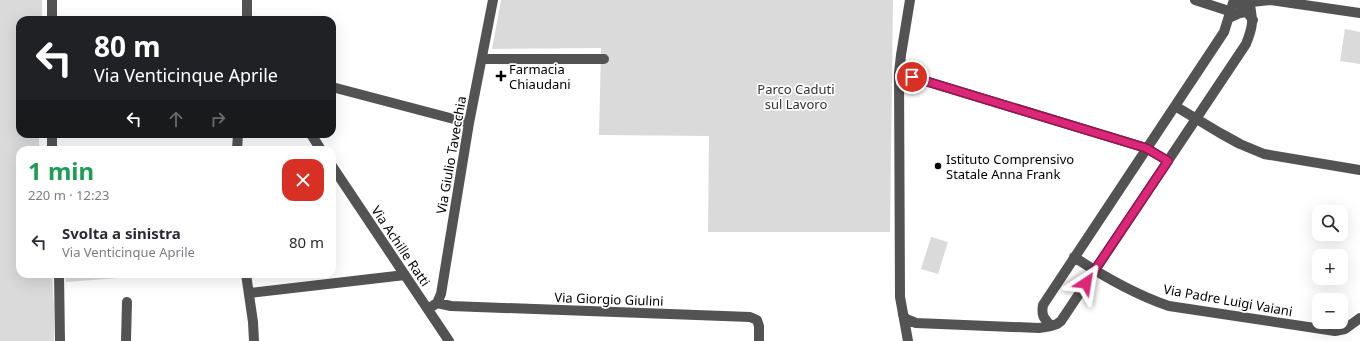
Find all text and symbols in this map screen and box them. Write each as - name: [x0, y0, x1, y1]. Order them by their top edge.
- text: 80 m: [94, 27, 161, 65]
- icon: left: [28, 32, 80, 84]
- place label: Farmacia Chiaudani: [509, 60, 571, 93]
- pin: [895, 60, 929, 94]
- text: Via Venticinque Aprile: [94, 63, 278, 87]
- icon: arrive: [901, 66, 923, 88]
- marker: Farmacia Chiaudani: [496, 71, 506, 81]
- park label: Parco Caduti sul Lavoro: [757, 80, 835, 113]
- street label: Via Giulio Tavecchia: [432, 95, 470, 215]
- icon: left: [123, 108, 145, 130]
- icon: ahead: [165, 108, 187, 130]
- icon: right: [207, 108, 229, 130]
- place label: Istituto Comprensivo Statale Anna Frank: [946, 150, 1074, 183]
- text: 1 min: [28, 154, 94, 187]
- button: close: [282, 159, 324, 201]
- marker: Istituto Comprensivo Statale Anna Frank: [933, 161, 943, 171]
- text: 220 m · 12:23: [28, 186, 109, 204]
- street label: Via Achille Ratti: [367, 202, 435, 290]
- map controls: [1312, 205, 1348, 329]
- button: search: [1312, 205, 1348, 241]
- text: Svolta a sinistra: [62, 223, 181, 243]
- icon: left: [28, 231, 50, 253]
- text: 80 m: [289, 232, 324, 252]
- text: Via Venticinque Aprile: [62, 243, 195, 261]
- button: +: [1312, 249, 1348, 285]
- position arrow: [1065, 262, 1107, 304]
- street label: Via Padre Luigi Vaiani: [1162, 280, 1294, 320]
- street label: Via Giorgio Giulini: [554, 288, 664, 310]
- button: −: [1312, 293, 1348, 329]

